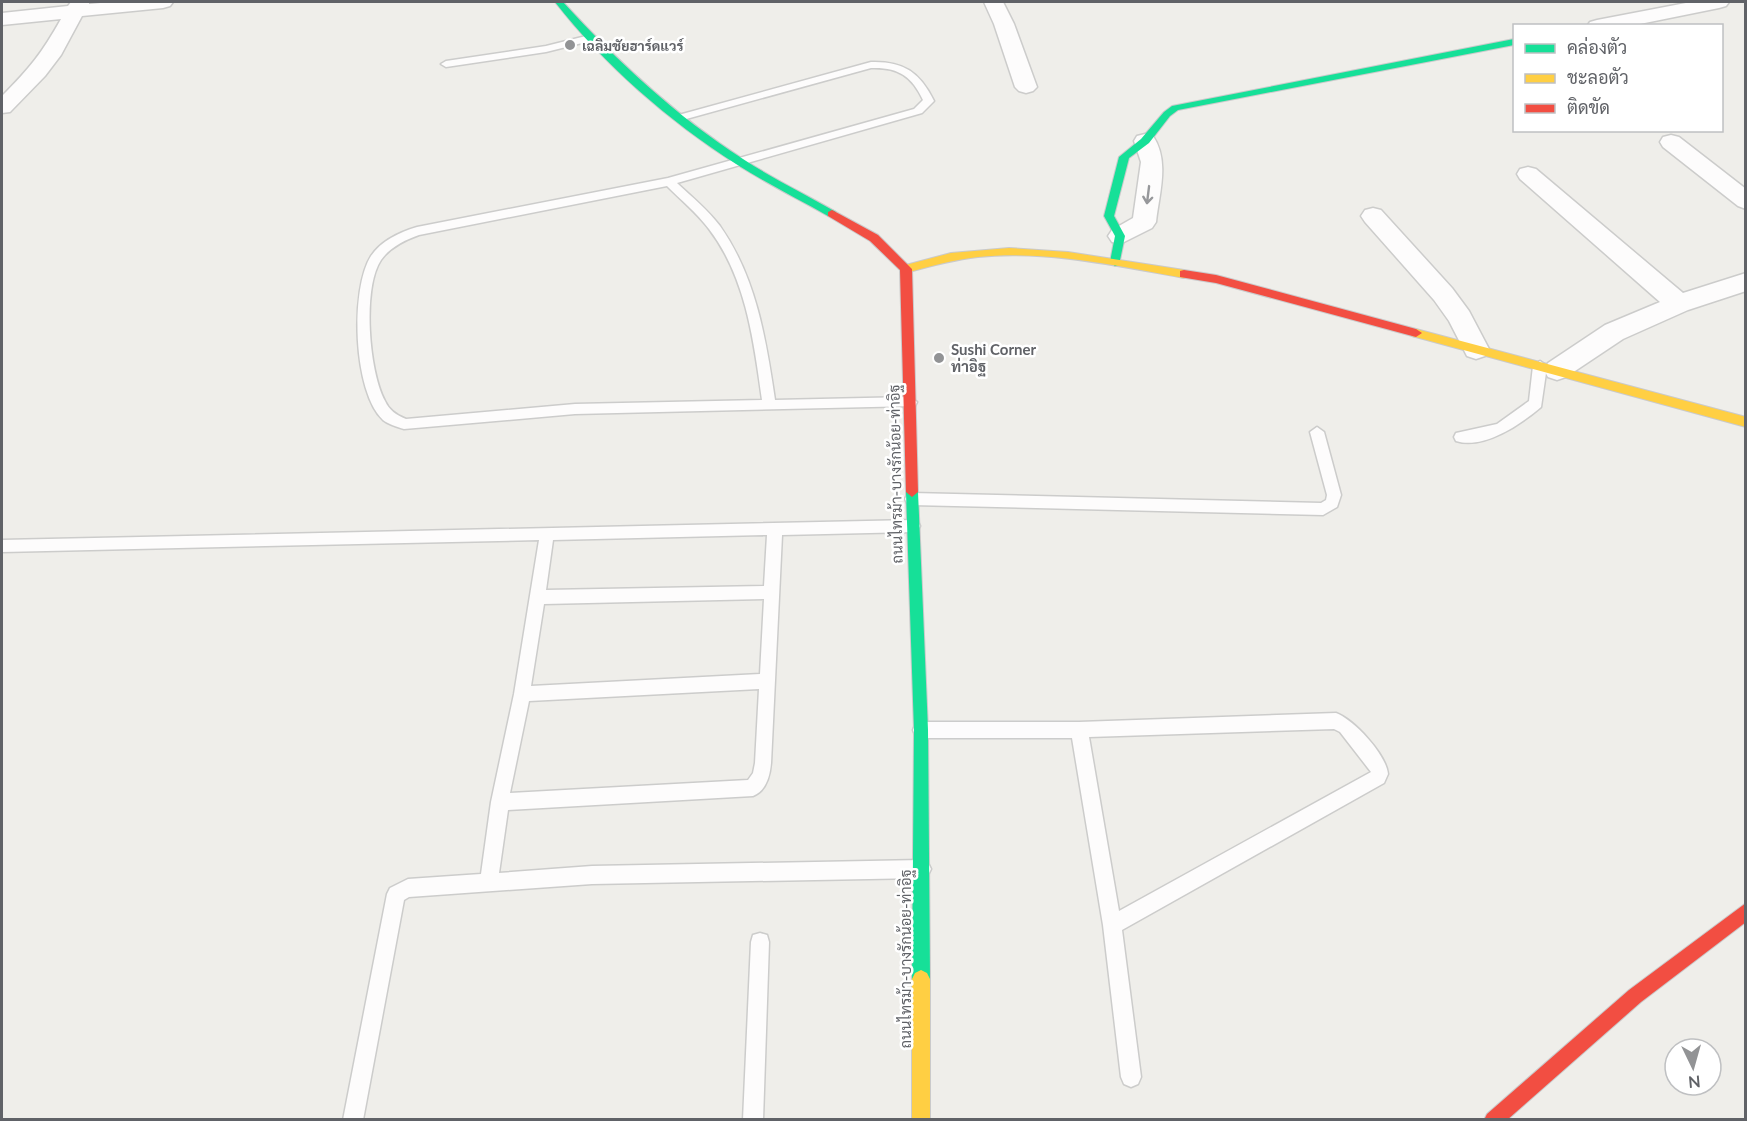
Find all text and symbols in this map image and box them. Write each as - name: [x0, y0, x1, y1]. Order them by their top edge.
- legend: [1513, 24, 1723, 132]
- text: คล่องตัว: [1567, 36, 1627, 58]
- place label: เฉลิมชัยฮาร์ดแวร์: [582, 37, 685, 54]
- marker: เฉลิมชัยฮาร์ดแวร์: [563, 38, 577, 52]
- text: ชะลอตัว: [1567, 66, 1629, 88]
- text: ติดขัด: [1567, 96, 1610, 118]
- one-way arrow: [1142, 185, 1153, 204]
- place label: Sushi Corner ท่าอิฐ: [951, 340, 1037, 377]
- marker: Sushi Corner ท่าอิฐ: [932, 351, 946, 365]
- street label: ถนนไทรม้า-บางรักน้อย-ท่าอิฐ: [884, 384, 908, 564]
- street label: ถนนไทรม้า-บางรักน้อย-ท่าอิฐ: [896, 869, 916, 1049]
- north arrow: [1663, 1037, 1723, 1097]
- text: N: [1687, 1072, 1701, 1092]

